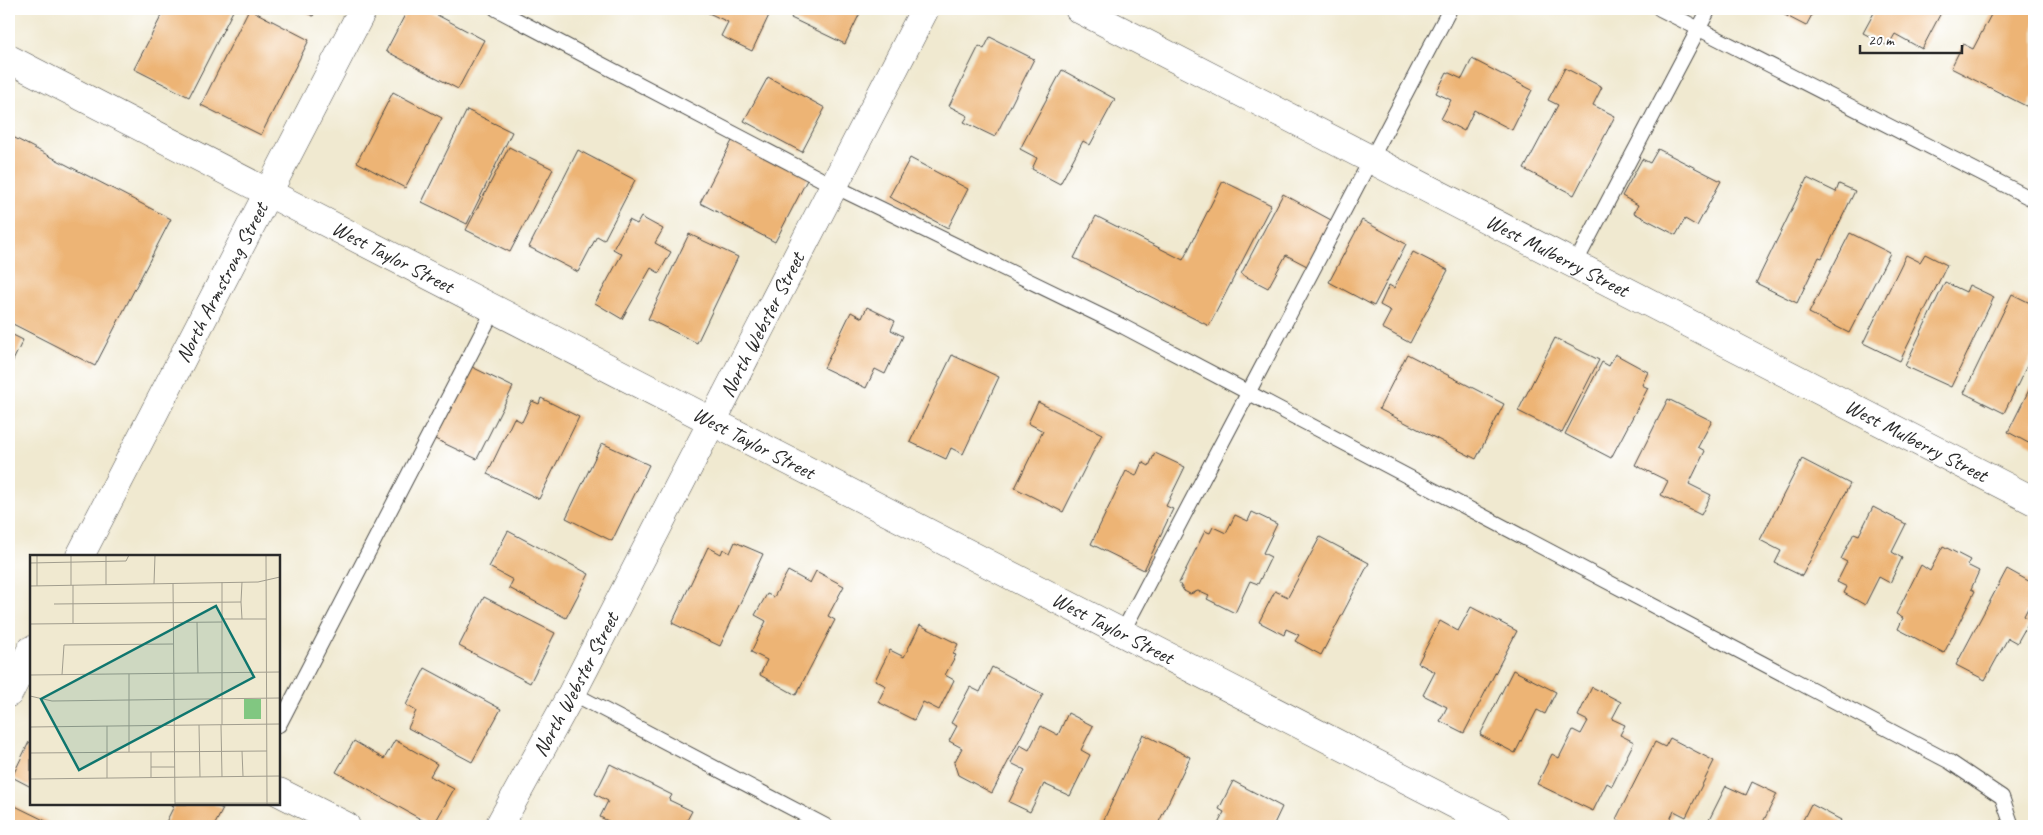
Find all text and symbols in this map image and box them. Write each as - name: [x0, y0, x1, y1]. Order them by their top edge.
- scale bar: [1860, 22, 1963, 54]
- text: 20 m: [1868, 31, 1895, 50]
- street label: North Armstrong Street: [169, 196, 275, 367]
- street label: West Mulberry Street: [1482, 208, 1635, 304]
- street label: West Taylor Street: [328, 215, 460, 300]
- street label: North Webster Street: [714, 246, 811, 402]
- street label: West Mulberry Street: [1841, 393, 1994, 489]
- street label: West Taylor Street: [689, 401, 821, 486]
- inset map: [30, 555, 280, 805]
- street label: West Taylor Street: [1048, 586, 1180, 671]
- street label: North Webster Street: [527, 606, 625, 761]

